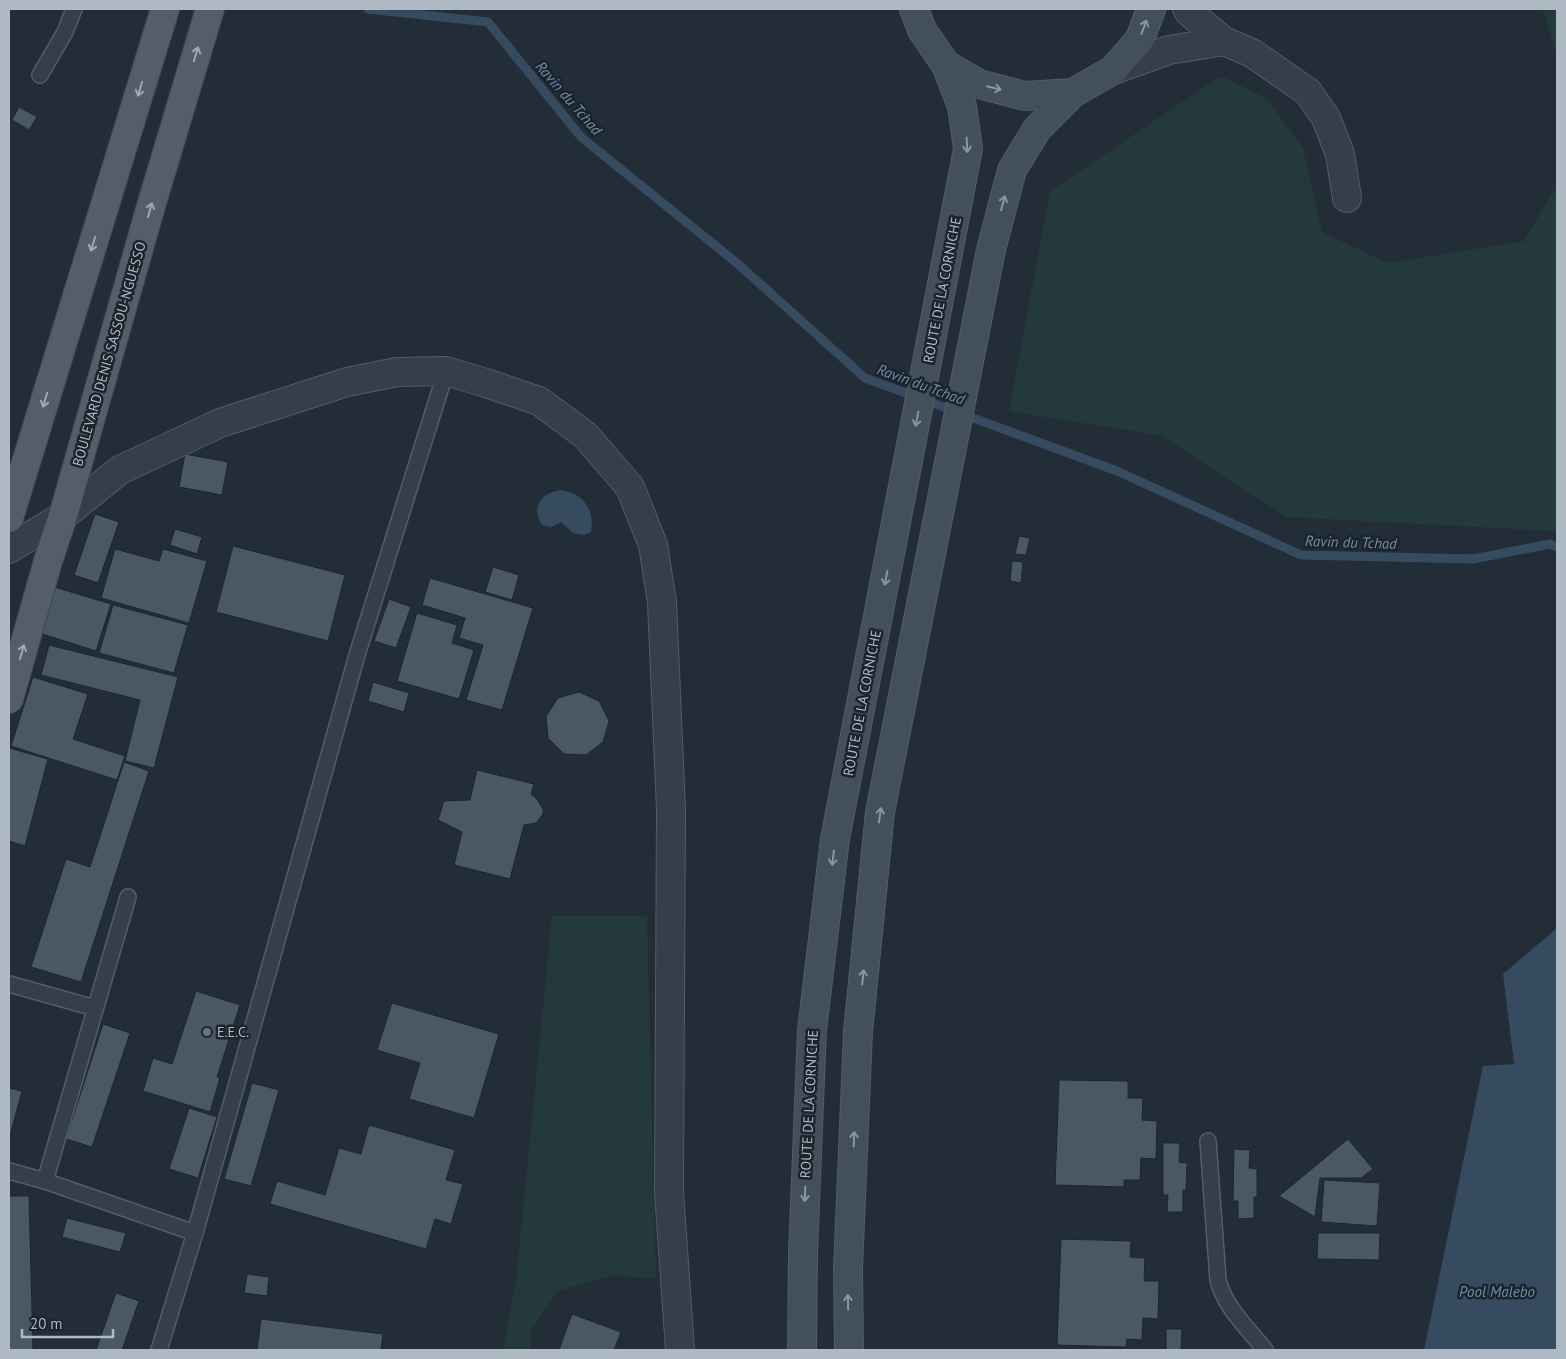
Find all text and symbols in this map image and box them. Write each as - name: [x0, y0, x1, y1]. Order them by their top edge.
- one-way arrow: [1140, 20, 1149, 35]
- one-way arrow: [192, 47, 202, 63]
- water label: Ravin du Tchad: [532, 57, 607, 139]
- one-way arrow: [135, 80, 145, 96]
- one-way arrow: [986, 84, 1002, 93]
- one-way arrow: [962, 137, 971, 153]
- one-way arrow: [999, 195, 1008, 211]
- one-way arrow: [145, 202, 155, 218]
- street label: ROUTE DE LA CORNICHE: [919, 215, 965, 365]
- one-way arrow: [87, 236, 97, 252]
- street label: BOULEVARD DENIS SASSOU-NGUESSO: [68, 240, 150, 468]
- water label: Ravin du Tchad: [875, 359, 968, 409]
- one-way arrow: [40, 391, 50, 407]
- one-way arrow: [912, 411, 921, 427]
- water label: Ravin du Tchad: [1305, 531, 1398, 553]
- one-way arrow: [881, 570, 890, 586]
- street label: ROUTE DE LA CORNICHE: [839, 628, 885, 778]
- one-way arrow: [18, 644, 28, 660]
- one-way arrow: [875, 808, 885, 824]
- one-way arrow: [828, 850, 838, 866]
- one-way arrow: [859, 969, 868, 985]
- place label: E.E.C.: [217, 1023, 249, 1041]
- marker: E.E.C.: [201, 1026, 213, 1038]
- street label: ROUTE DE LA CORNICHE: [796, 1029, 822, 1179]
- one-way arrow: [849, 1131, 858, 1147]
- one-way arrow: [800, 1186, 810, 1202]
- water label: Pool Malebo: [1459, 1282, 1535, 1301]
- one-way arrow: [844, 1294, 853, 1310]
- scale bar: [22, 1306, 114, 1338]
- text: 20 m: [30, 1314, 63, 1333]

